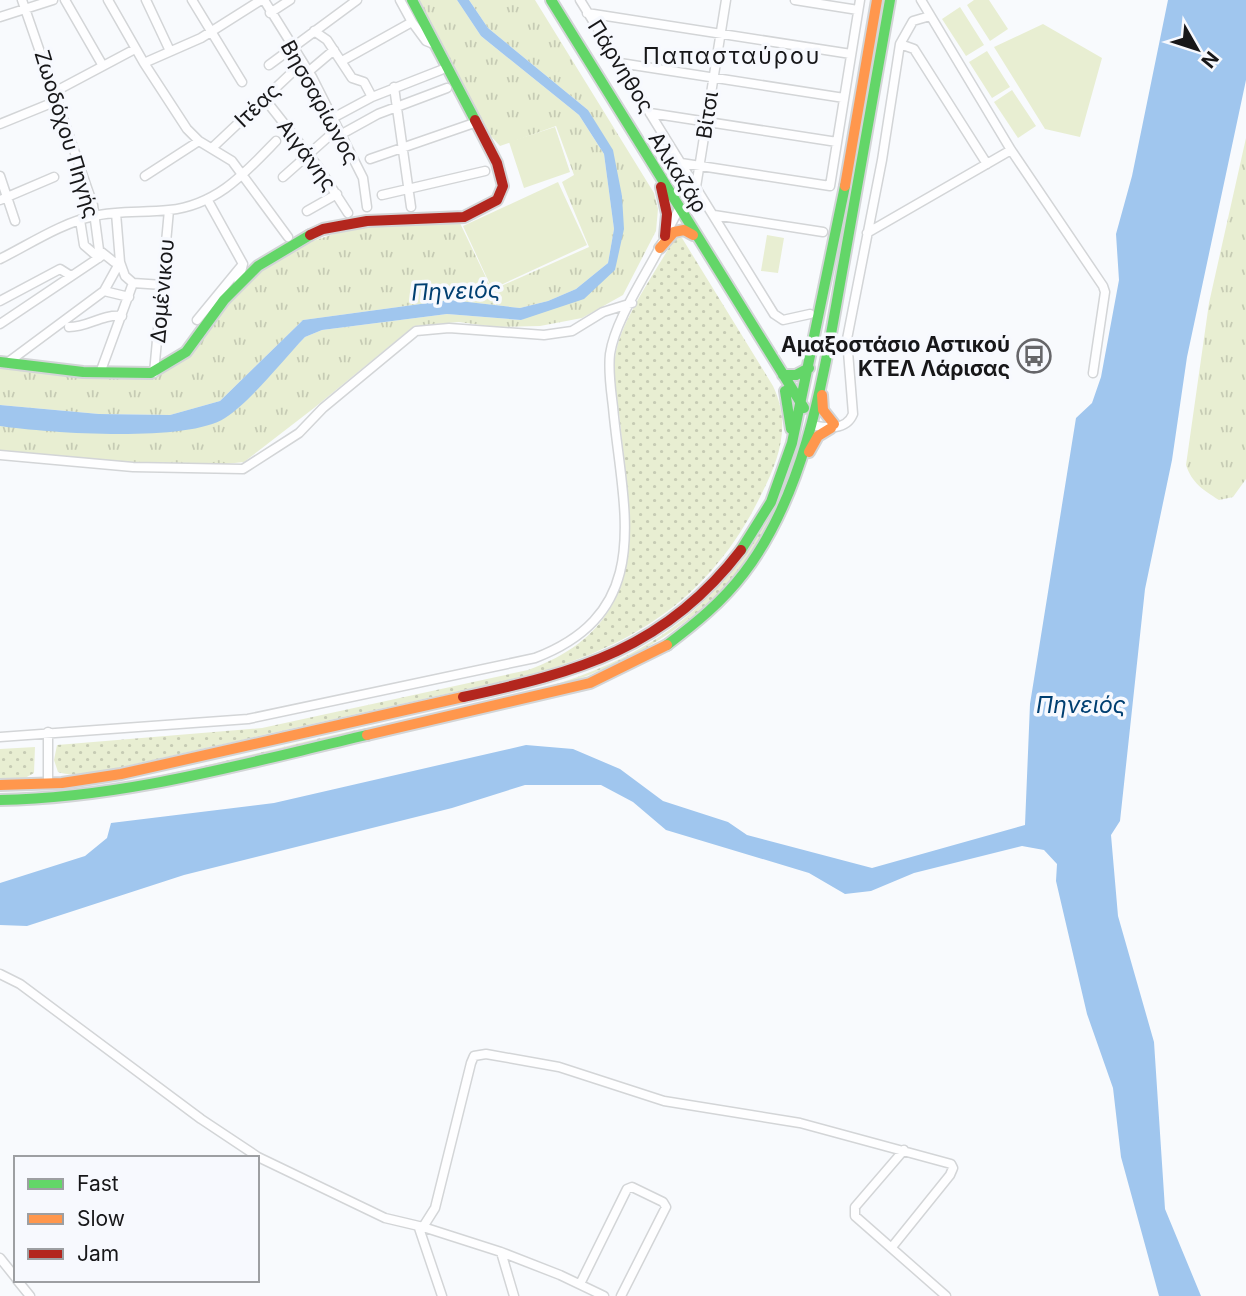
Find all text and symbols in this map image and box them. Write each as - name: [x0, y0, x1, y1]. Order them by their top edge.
- north arrow: [1162, 14, 1232, 84]
- street label: Πάρνηθος: [583, 15, 659, 117]
- street label: Βησσαρίωνος: [276, 36, 364, 168]
- district label: Παπασταύρου: [643, 42, 821, 70]
- street label: Ζωοδόχου Πηγής: [30, 47, 104, 221]
- text: N: [1196, 47, 1223, 72]
- street label: Ιτέας: [229, 78, 285, 132]
- street label: Βίτσι: [691, 89, 723, 141]
- street label: Αιγάνης: [272, 114, 342, 196]
- street label: Αλκαζάρ: [643, 127, 713, 217]
- street label: Δομένικου: [145, 238, 179, 344]
- water label: Πηνειός: [411, 275, 501, 307]
- place label: Αμαξοστάσιο Αστικού ΚΤΕΛ Λάρισας: [781, 332, 1010, 381]
- bus stop icon: Αμαξοστάσιο Αστικού ΚΤΕΛ Λάρισας: [1015, 337, 1053, 375]
- water label: Πηνειός: [1036, 691, 1126, 719]
- legend: [14, 1156, 259, 1282]
- text: Fast: [77, 1171, 119, 1196]
- text: Slow: [77, 1206, 125, 1231]
- text: Jam: [77, 1241, 119, 1266]

